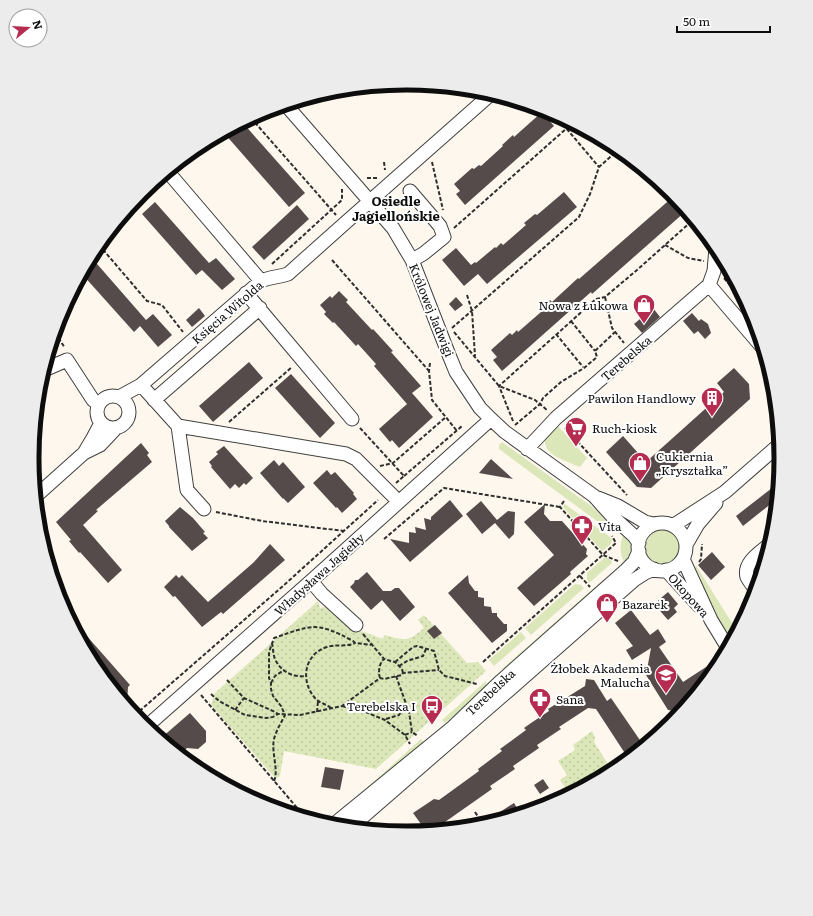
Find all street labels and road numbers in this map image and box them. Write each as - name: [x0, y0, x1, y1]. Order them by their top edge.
- street label: Królowej Jadwigi: [405, 260, 459, 360]
- street label: Księcia Witolda: [187, 276, 267, 348]
- street label: Terebelska: [597, 330, 656, 385]
- street label: Władysława Jagiełły: [270, 528, 368, 619]
- street label: Okopowa: [664, 569, 714, 622]
- street label: Terebelska: [461, 664, 519, 720]

